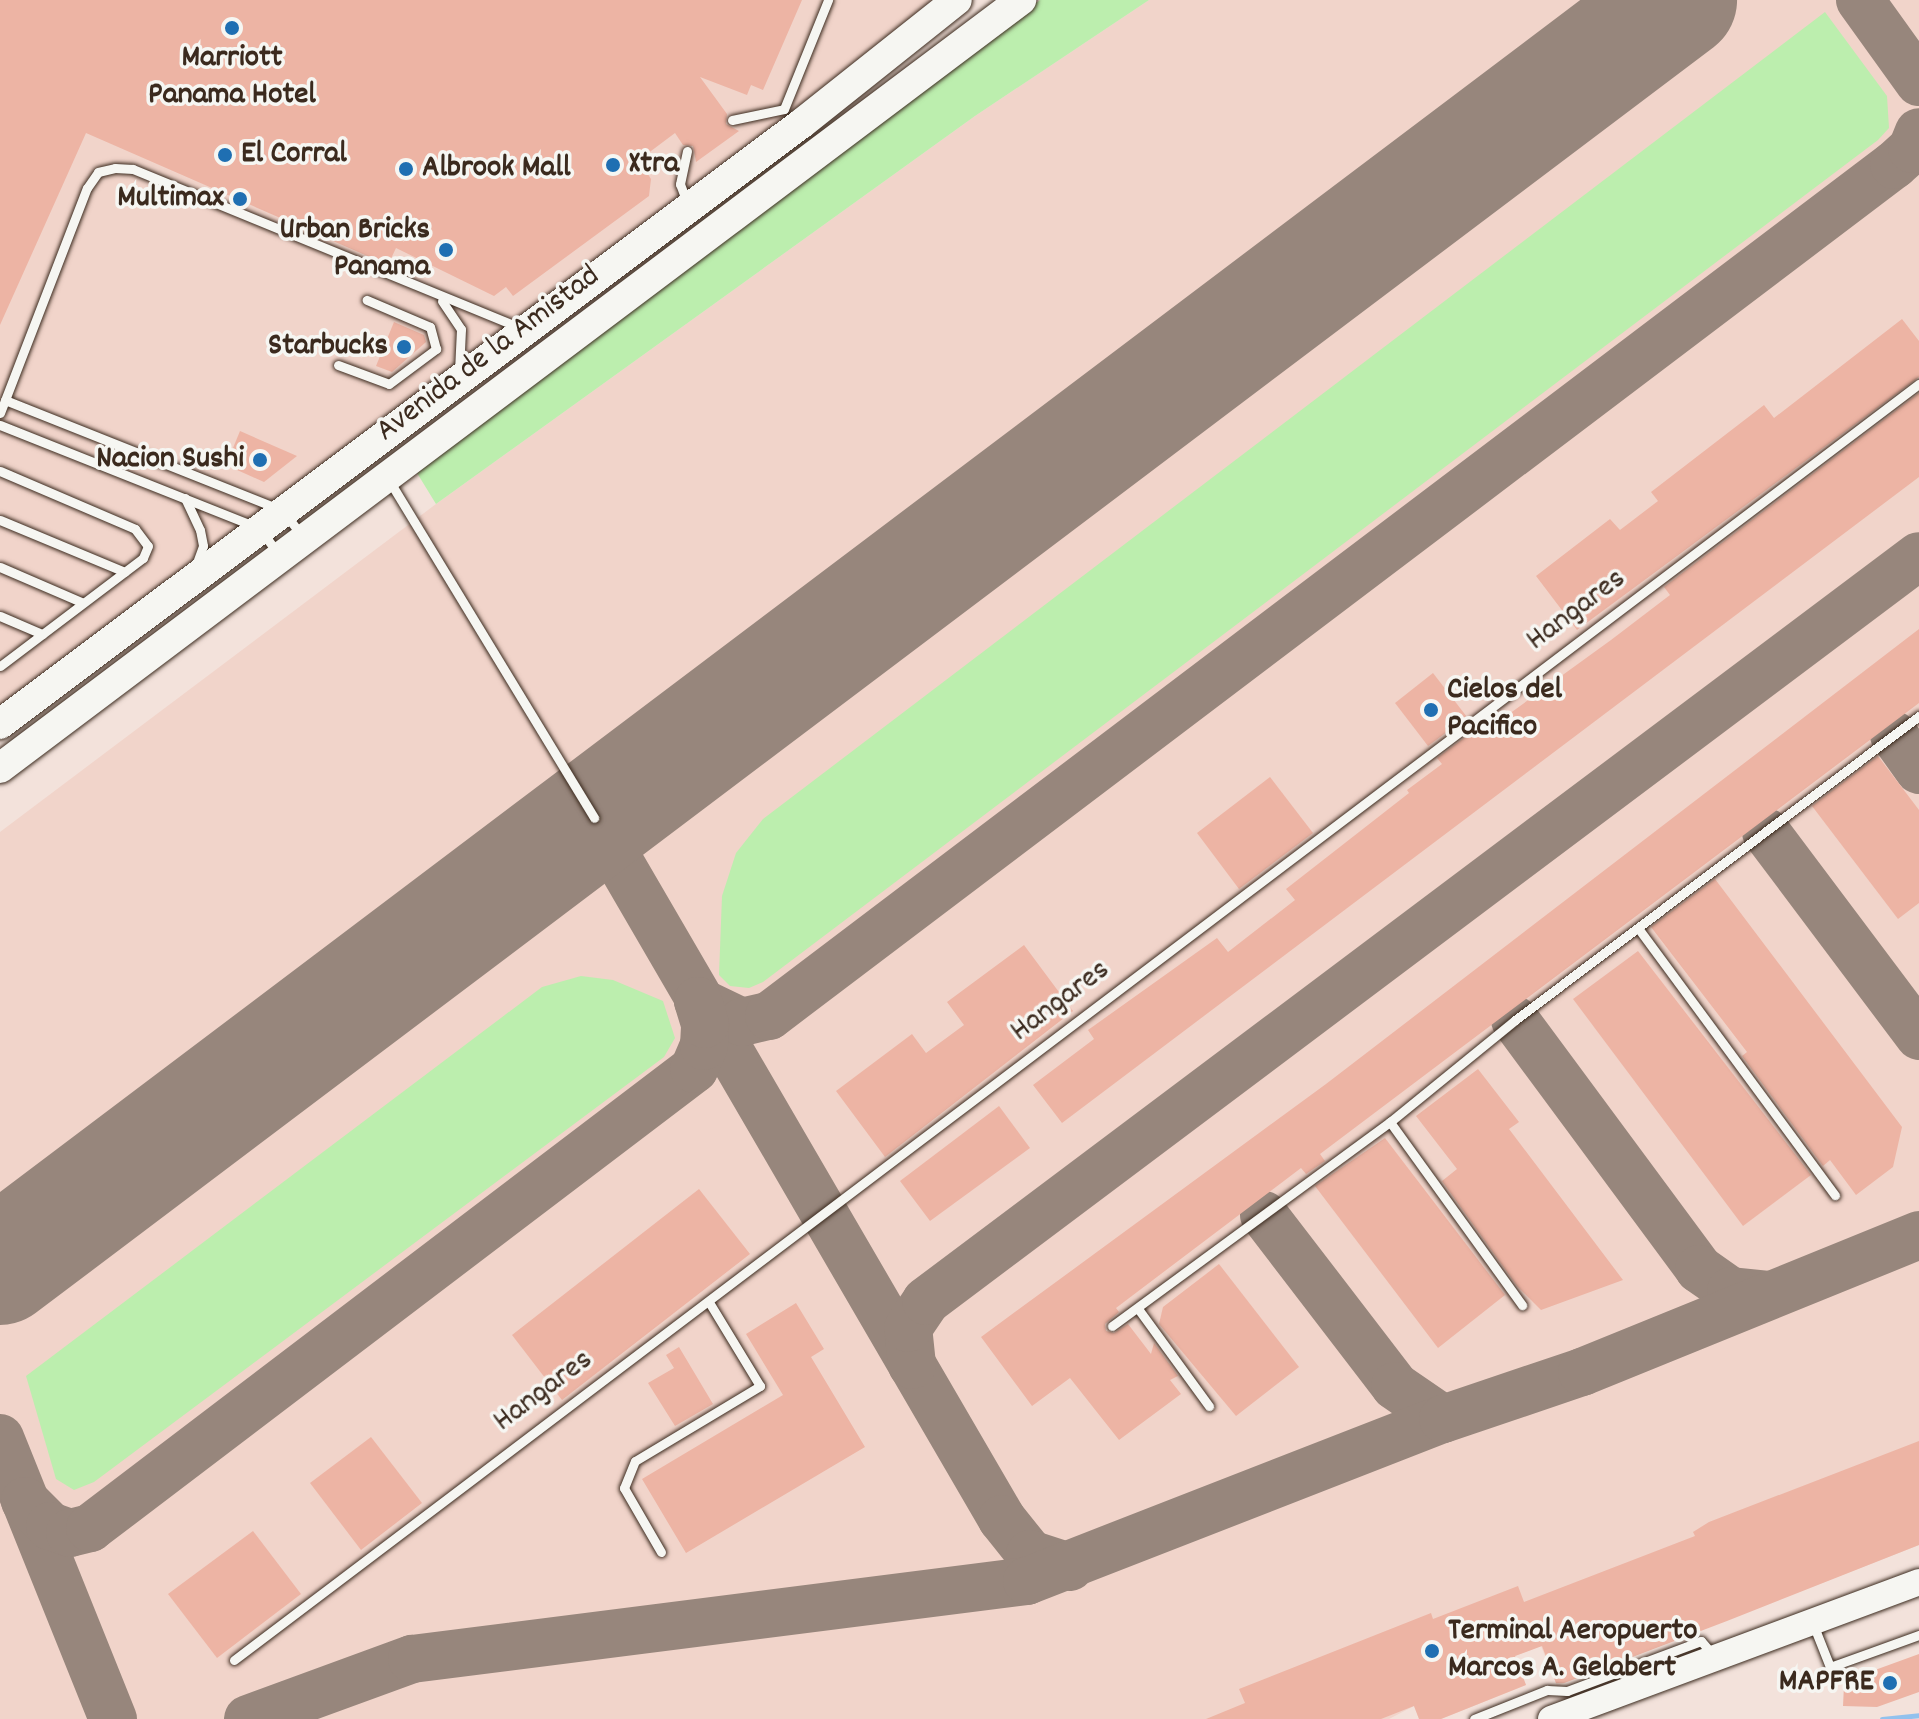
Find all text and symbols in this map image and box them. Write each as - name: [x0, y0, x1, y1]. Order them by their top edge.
- marker: Marriott Panama Hotel: [223, 19, 241, 37]
- place label: Marriott Panama Hotel: [148, 41, 316, 116]
- place label: El Corral: [241, 136, 347, 174]
- marker: El Corral: [216, 146, 234, 164]
- place label: Xtra: [629, 146, 679, 184]
- place label: Albrook Mall: [422, 150, 571, 188]
- marker: Xtra: [604, 156, 622, 174]
- marker: Albrook Mall: [397, 160, 415, 178]
- place label: Multimax: [117, 180, 224, 218]
- marker: Multimax: [231, 190, 249, 208]
- place label: Urban Bricks Panama: [279, 213, 430, 288]
- marker: Urban Bricks Panama: [437, 241, 455, 259]
- street label: Avenida de la Amistad: [370, 258, 608, 452]
- place label: Starbucks: [268, 328, 388, 366]
- marker: Starbucks: [395, 338, 413, 356]
- place label: Nacion Sushi: [96, 441, 244, 479]
- marker: Nacion Sushi: [251, 451, 269, 469]
- street label: Hangares: [1520, 561, 1634, 661]
- place label: Cielos del Pacifico: [1447, 673, 1562, 748]
- marker: Cielos del Pacifico: [1422, 701, 1440, 719]
- street label: Hangares: [1004, 952, 1118, 1052]
- street label: Hangares: [487, 1342, 601, 1442]
- place label: Terminal Aeropuerto Marcos A. Gelabert: [1448, 1614, 1698, 1689]
- marker: Terminal Aeropuerto Marcos A. Gelabert: [1423, 1642, 1441, 1660]
- place label: MAPFRE: [1779, 1664, 1874, 1702]
- marker: MAPFRE: [1881, 1674, 1899, 1692]

